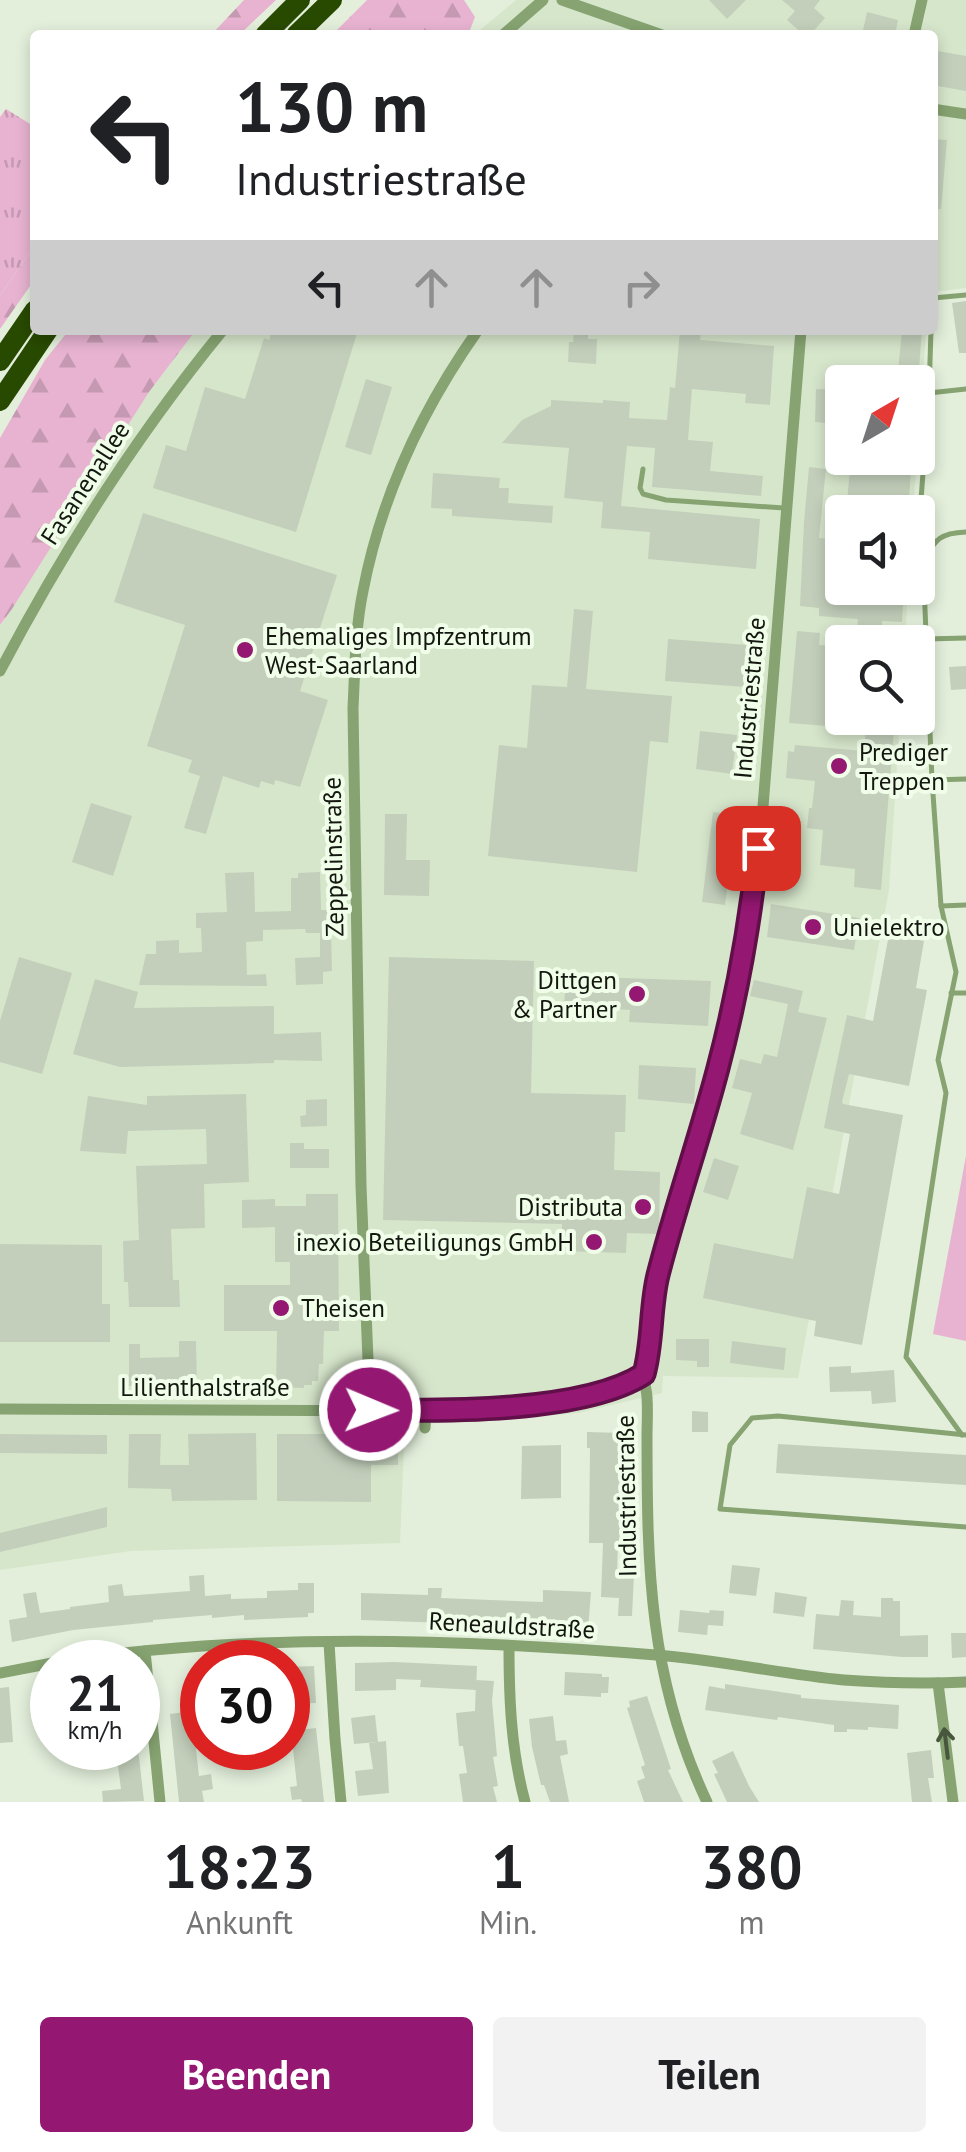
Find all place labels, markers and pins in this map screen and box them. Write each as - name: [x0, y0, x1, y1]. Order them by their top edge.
- place label: Ehemaliges Impfzentrum West-Saarland: [265, 620, 531, 681]
- marker: Ehemaliges Impfzentrum West-Saarland: [234, 639, 256, 661]
- place label: Prediger Treppen: [859, 736, 949, 797]
- marker: Prediger Treppen: [828, 755, 850, 777]
- pin: [716, 806, 801, 891]
- place label: Unielektro: [833, 911, 945, 943]
- marker: Unielektro: [802, 916, 824, 938]
- place label: Dittgen & Partner: [512, 964, 617, 1025]
- marker: Dittgen & Partner: [626, 983, 648, 1005]
- place label: Distributa: [518, 1191, 623, 1223]
- marker: Distributa: [632, 1196, 654, 1218]
- place label: inexio Beteiligungs GmbH: [296, 1226, 574, 1258]
- marker: inexio Beteiligungs GmbH: [583, 1231, 605, 1253]
- place label: Theisen: [301, 1292, 385, 1324]
- marker: Theisen: [270, 1297, 292, 1319]

